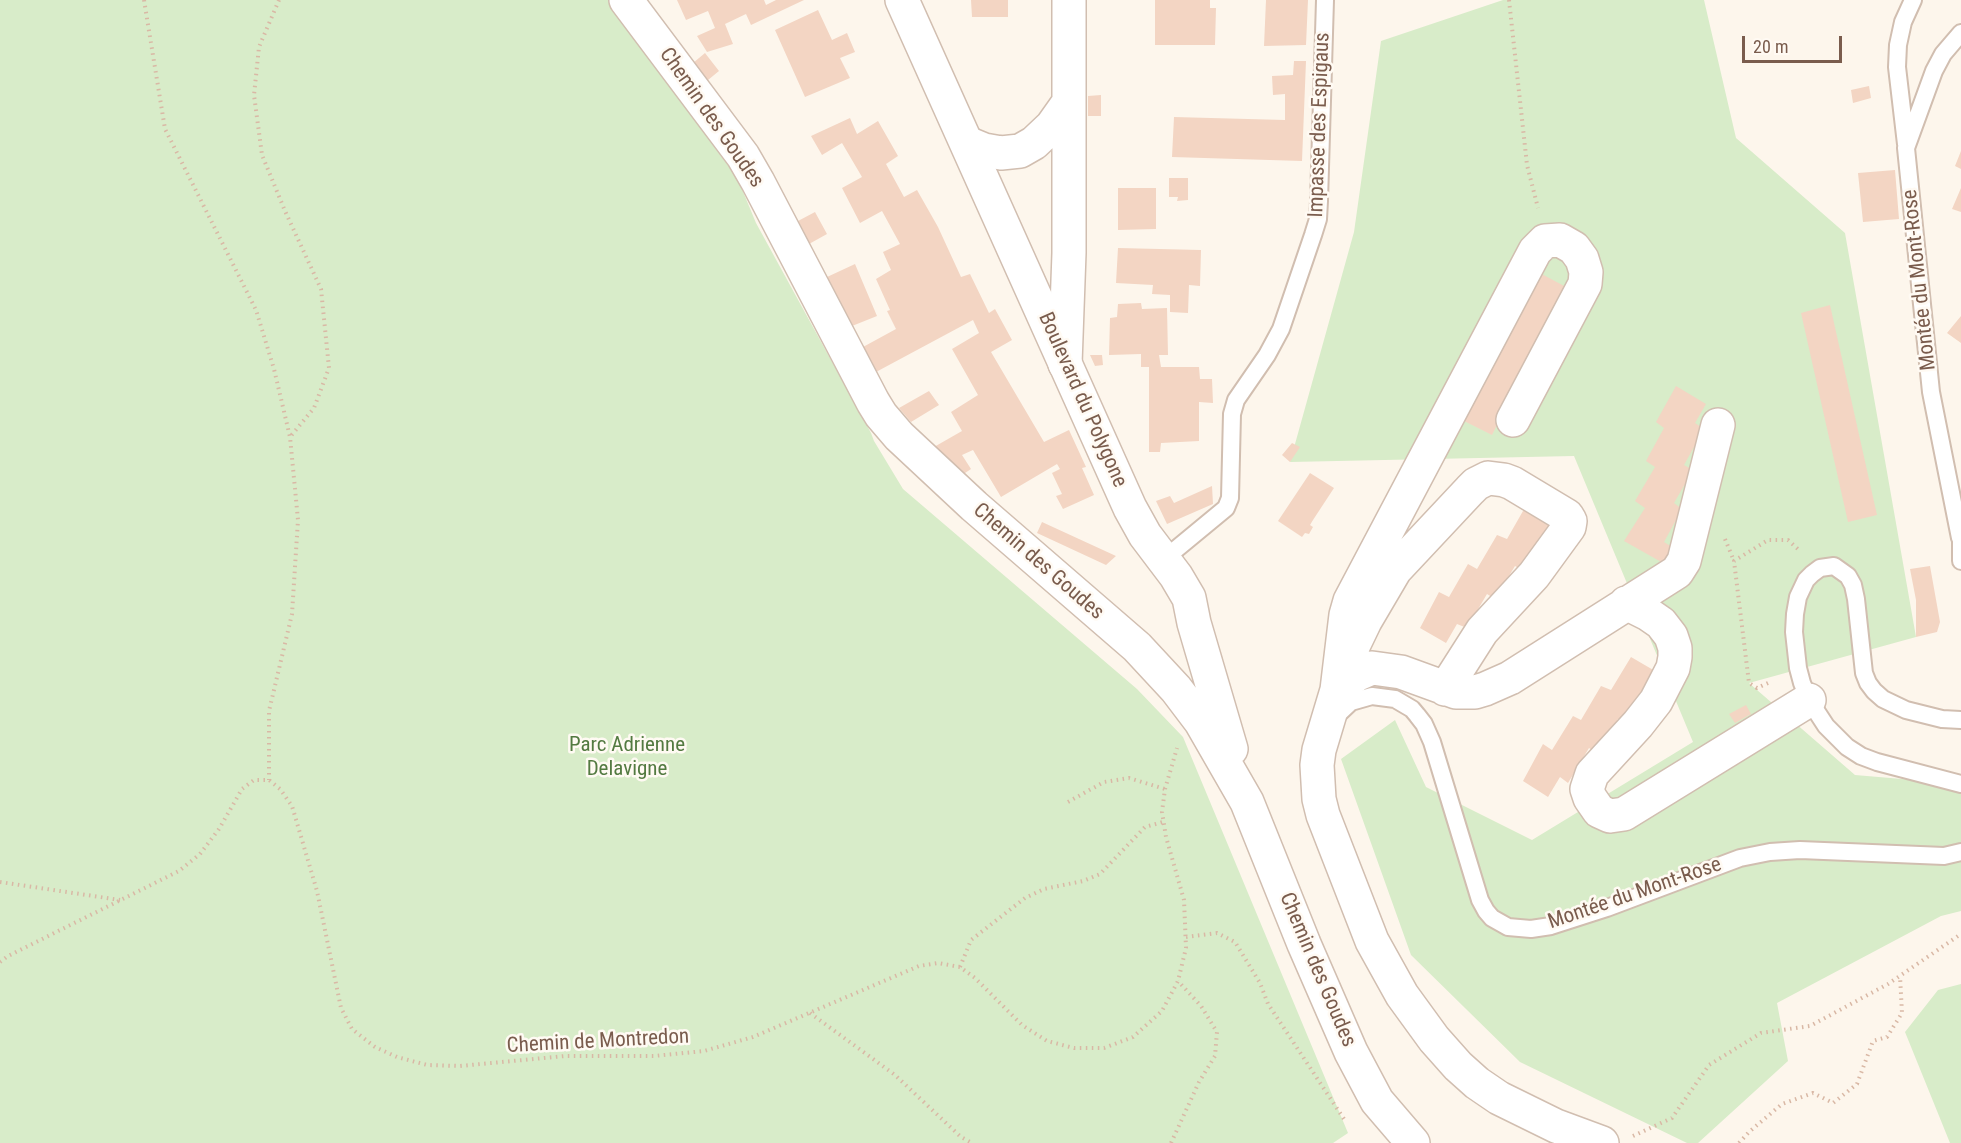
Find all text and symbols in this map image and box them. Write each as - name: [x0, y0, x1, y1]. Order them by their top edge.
- scale bar: [1745, 24, 1846, 62]
- street label: Impasse des Espigaus: [1304, 32, 1336, 218]
- text: 20 m: [1753, 36, 1788, 57]
- street label: Chemin des Goudes: [653, 43, 769, 193]
- street label: Montée du Mont-Rose: [1898, 188, 1942, 372]
- street label: Boulevard du Polygone: [1032, 309, 1132, 491]
- street label: Chemin des Goudes: [967, 498, 1109, 626]
- park label: Parc Adrienne Delavigne: [569, 733, 685, 783]
- street label: Montée du Mont-Rose: [1545, 852, 1725, 936]
- street label: Chemin des Goudes: [1273, 889, 1361, 1051]
- street label: Chemin de Montredon: [506, 1025, 690, 1059]

